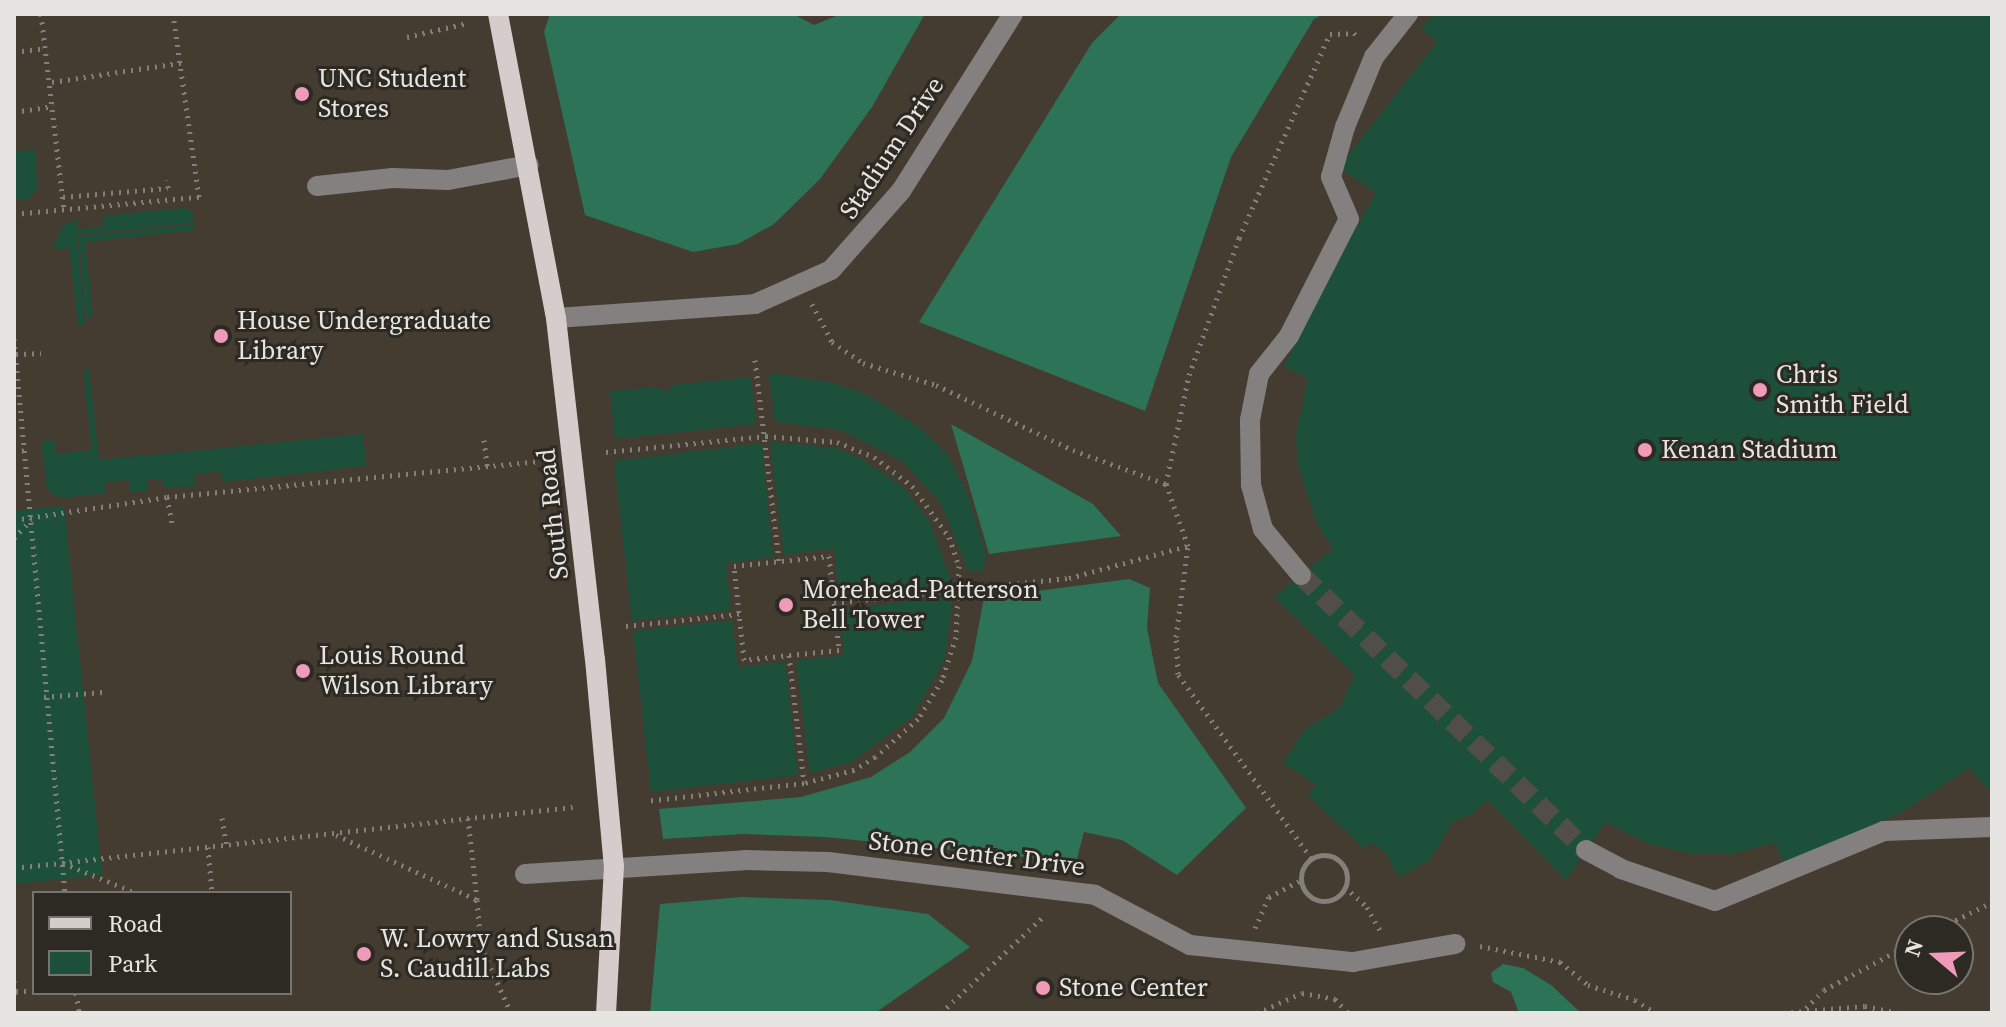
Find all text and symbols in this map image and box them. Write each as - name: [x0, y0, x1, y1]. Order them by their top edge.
- place label: UNC Student Stores: [318, 63, 466, 124]
- street label: Stadium Drive: [833, 71, 951, 225]
- marker: UNC Student Stores: [293, 85, 311, 103]
- place label: House Undergraduate Library: [237, 305, 491, 366]
- marker: House Undergraduate Library: [212, 327, 230, 345]
- place label: Chris Smith Field: [1776, 359, 1909, 420]
- marker: Chris Smith Field: [1751, 381, 1769, 399]
- place label: Kenan Stadium: [1661, 434, 1838, 466]
- marker: Kenan Stadium: [1636, 441, 1654, 459]
- street label: South Road: [531, 447, 575, 581]
- place label: Morehead-Patterson Bell Tower: [802, 574, 1039, 636]
- marker: Morehead-Patterson Bell Tower: [777, 596, 795, 614]
- place label: Louis Round Wilson Library: [319, 640, 493, 702]
- marker: Louis Round Wilson Library: [294, 662, 312, 680]
- street label: Stone Center Drive: [867, 825, 1087, 883]
- legend: [32, 891, 292, 995]
- text: Road: [108, 907, 162, 940]
- north arrow: [1894, 915, 1974, 995]
- place label: W. Lowry and Susan S. Caudill Labs: [380, 923, 614, 984]
- text: N: [1896, 935, 1930, 960]
- marker: W. Lowry and Susan S. Caudill Labs: [355, 945, 373, 963]
- text: Park: [108, 947, 157, 980]
- place label: Stone Center: [1059, 972, 1208, 1004]
- marker: Stone Center: [1034, 979, 1052, 997]

